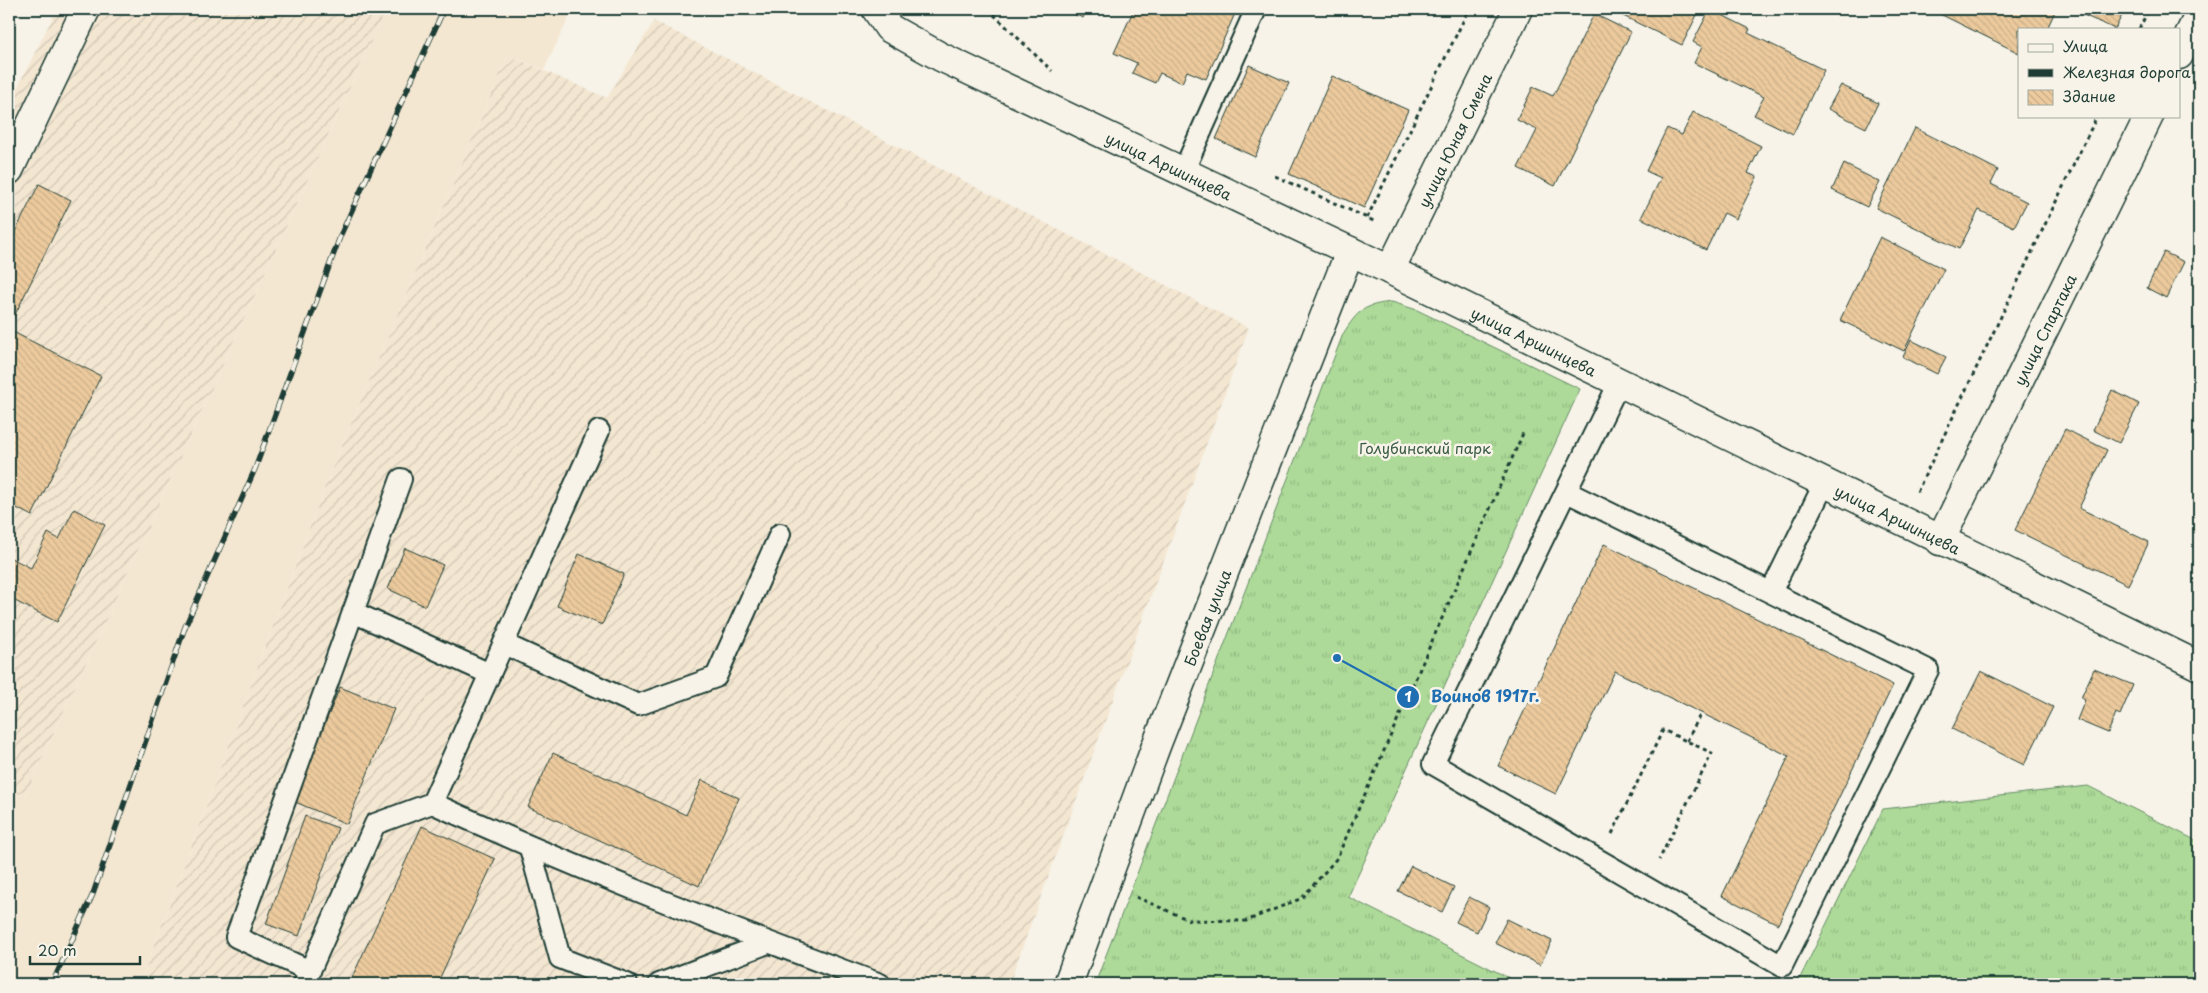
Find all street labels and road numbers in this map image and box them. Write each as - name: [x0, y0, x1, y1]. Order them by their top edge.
- street label: улица Юная Смена: [1411, 68, 1497, 211]
- street label: улица Аршинцева: [1102, 125, 1237, 205]
- street label: улица Спартака: [2007, 269, 2082, 389]
- street label: улица Аршинцева: [1467, 300, 1601, 381]
- street label: улица Аршинцева: [1831, 478, 1965, 559]
- street label: Боевая улица: [1177, 565, 1236, 669]

